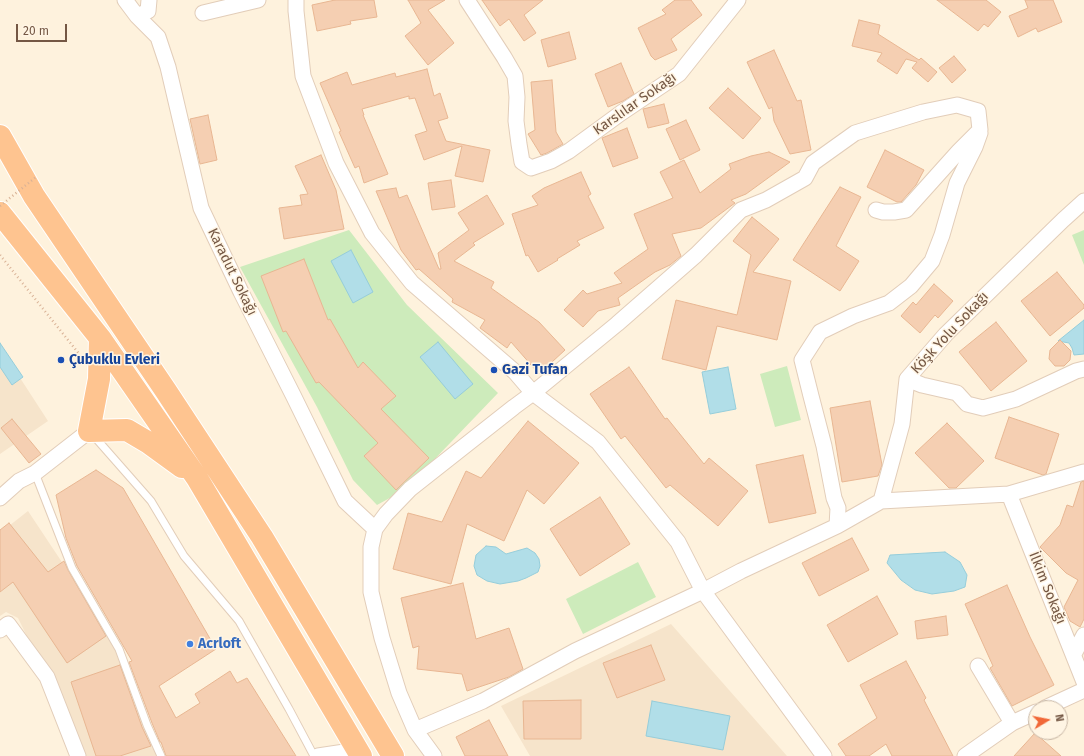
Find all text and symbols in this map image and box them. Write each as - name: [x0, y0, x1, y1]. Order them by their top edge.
- scale bar: [18, 16, 69, 42]
- text: 20 m: [23, 24, 49, 38]
- street label: Karslılar Sokağı: [590, 69, 680, 139]
- street label: Karadut Sokağı: [204, 226, 260, 318]
- street label: Köşk Yolu Sokağı: [908, 288, 992, 378]
- place label: Çubuklu Evleri: [69, 352, 160, 368]
- marker: Çubuklu Evleri: [56, 355, 66, 365]
- place label: Gazi Tufan: [502, 362, 568, 378]
- marker: Gazi Tufan: [489, 365, 499, 375]
- street label: İlkim Sokağı: [1025, 549, 1069, 627]
- place label: Acrloft: [198, 636, 241, 652]
- marker: Acrloft: [185, 639, 195, 649]
- north arrow: [1028, 700, 1068, 740]
- text: N: [1052, 713, 1066, 723]

